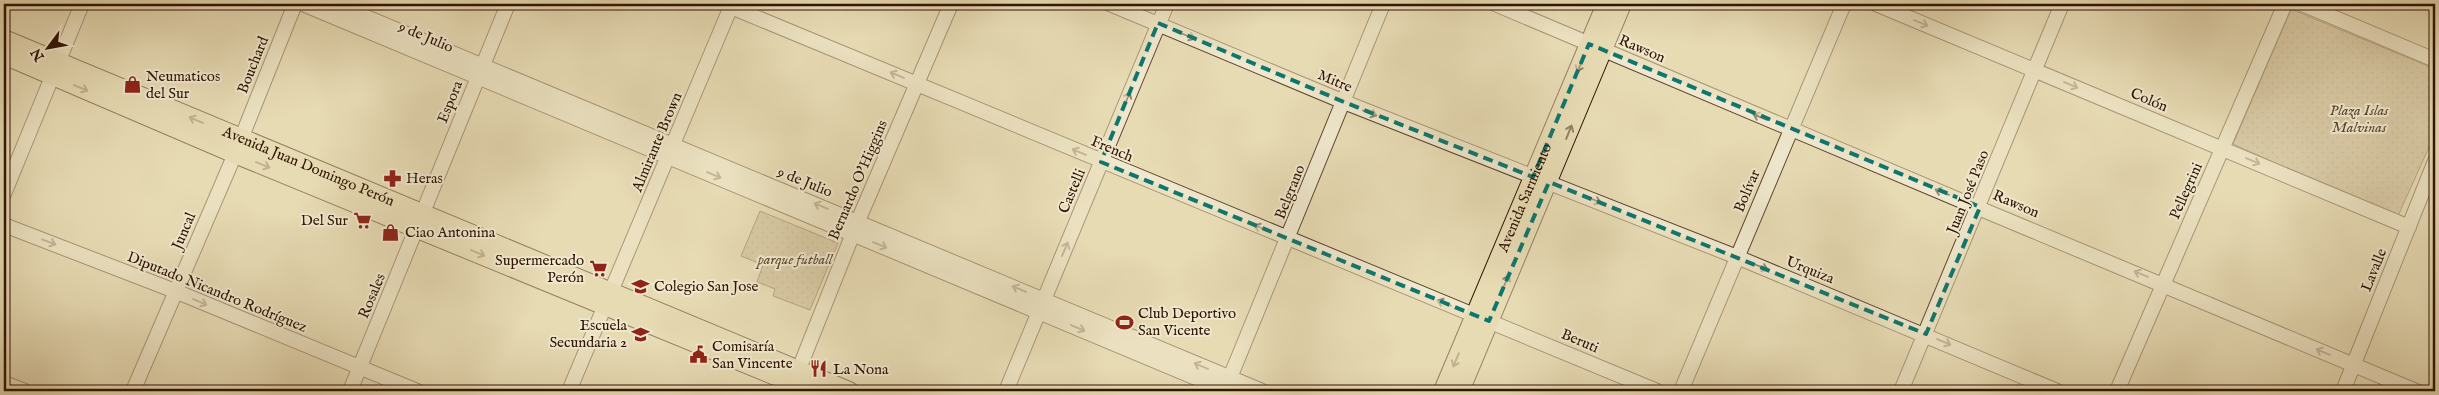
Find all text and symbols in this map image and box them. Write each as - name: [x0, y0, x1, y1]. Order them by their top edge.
- street label: 9 de Julio: [395, 17, 456, 57]
- one-way arrow: [1913, 18, 1928, 28]
- north arrow: [22, 22, 72, 72]
- one-way arrow: [1180, 31, 1195, 41]
- street label: Rawson: [1616, 31, 1668, 67]
- street label: Bouchard: [233, 33, 273, 96]
- text: N: [27, 44, 49, 65]
- one-way arrow: [1575, 57, 1585, 72]
- street label: Mitre: [1315, 65, 1355, 97]
- place label: Neumaticos del Sur: [146, 67, 220, 103]
- one-way arrow: [890, 70, 905, 79]
- shop icon: Neumaticos del Sur: [122, 75, 142, 95]
- street label: Espora: [433, 78, 467, 126]
- one-way arrow: [2063, 81, 2078, 90]
- one-way arrow: [73, 84, 88, 94]
- street label: Colón: [2127, 84, 2171, 116]
- street label: Almirante Brown: [627, 89, 687, 196]
- one-way arrow: [1123, 92, 1133, 107]
- park label: Plaza Islas Malvinas: [2330, 101, 2389, 137]
- one-way arrow: [1362, 109, 1377, 118]
- one-way arrow: [1753, 112, 1768, 121]
- one-way arrow: [189, 114, 204, 124]
- street label: Bernardo O'Higgins: [824, 117, 892, 243]
- street label: Avenida Juan Domingo Perón: [219, 121, 397, 210]
- one-way arrow: [1565, 125, 1575, 140]
- street label: French: [1088, 132, 1136, 166]
- street label: Avenida Sarmiento: [1493, 140, 1556, 256]
- one-way arrow: [1072, 147, 1087, 157]
- street label: Juan José Paso: [1942, 147, 1993, 239]
- one-way arrow: [2245, 157, 2260, 167]
- street label: Pellegrini: [2165, 160, 2207, 222]
- one-way arrow: [255, 161, 270, 170]
- street label: 9 de Julio: [774, 162, 835, 202]
- street label: Belgrano: [1270, 162, 1310, 222]
- street label: Castelli: [1054, 166, 1090, 216]
- street label: Bolívar: [1730, 166, 1765, 215]
- pharmacy icon: Heras: [382, 168, 402, 188]
- place label: Heras: [406, 169, 443, 188]
- one-way arrow: [706, 171, 721, 181]
- street label: Rawson: [1990, 186, 2042, 222]
- one-way arrow: [1935, 187, 1951, 196]
- one-way arrow: [1586, 196, 1601, 206]
- one-way arrow: [814, 200, 829, 210]
- street label: Juncal: [167, 209, 201, 254]
- supermarket icon: Del Sur: [352, 210, 372, 230]
- place label: Del Sur: [301, 211, 348, 230]
- shop icon: Ciao Antonina: [381, 222, 401, 242]
- place label: Ciao Antonina: [405, 223, 496, 242]
- one-way arrow: [1254, 223, 1269, 232]
- one-way arrow: [41, 238, 56, 248]
- one-way arrow: [872, 240, 887, 250]
- one-way arrow: [1061, 242, 1070, 257]
- street label: Lavalle: [2357, 245, 2391, 294]
- street label: Diputado Nicandro Rodríguez: [124, 247, 310, 337]
- one-way arrow: [470, 249, 485, 258]
- park label: parque futball: [755, 250, 834, 269]
- place label: Supermercado Perón: [495, 251, 584, 287]
- street label: Urquiza: [1783, 252, 1837, 288]
- supermarket icon: Supermercado Perón: [588, 259, 608, 279]
- one-way arrow: [1754, 264, 1769, 273]
- one-way arrow: [2134, 269, 2149, 279]
- street label: Rosales: [354, 270, 390, 322]
- one-way arrow: [1502, 275, 1512, 290]
- school or university icon: Colegio San Jose: [630, 276, 650, 296]
- place label: Colegio San Jose: [654, 277, 759, 296]
- one-way arrow: [1012, 284, 1027, 294]
- one-way arrow: [1437, 297, 1452, 307]
- one-way arrow: [193, 298, 208, 307]
- place label: Club Deportivo San Vicente: [1138, 304, 1236, 340]
- sports icon: Club Deportivo San Vicente: [1114, 312, 1134, 332]
- place label: Escuela Secundaria 2: [549, 316, 628, 352]
- school or university icon: Escuela Secundaria 2: [631, 324, 651, 344]
- one-way arrow: [1070, 324, 1085, 333]
- street label: Beruti: [1558, 325, 1602, 357]
- place label: Comisaría San Vincente: [712, 337, 793, 373]
- one-way arrow: [1936, 338, 1951, 348]
- public building icon: Comisaría San Vincente: [688, 345, 708, 365]
- one-way arrow: [2316, 346, 2331, 356]
- one-way arrow: [1451, 352, 1461, 367]
- restaurant icon: La Nona: [809, 359, 829, 379]
- place label: La Nona: [833, 360, 889, 379]
- one-way arrow: [1194, 361, 1209, 370]

